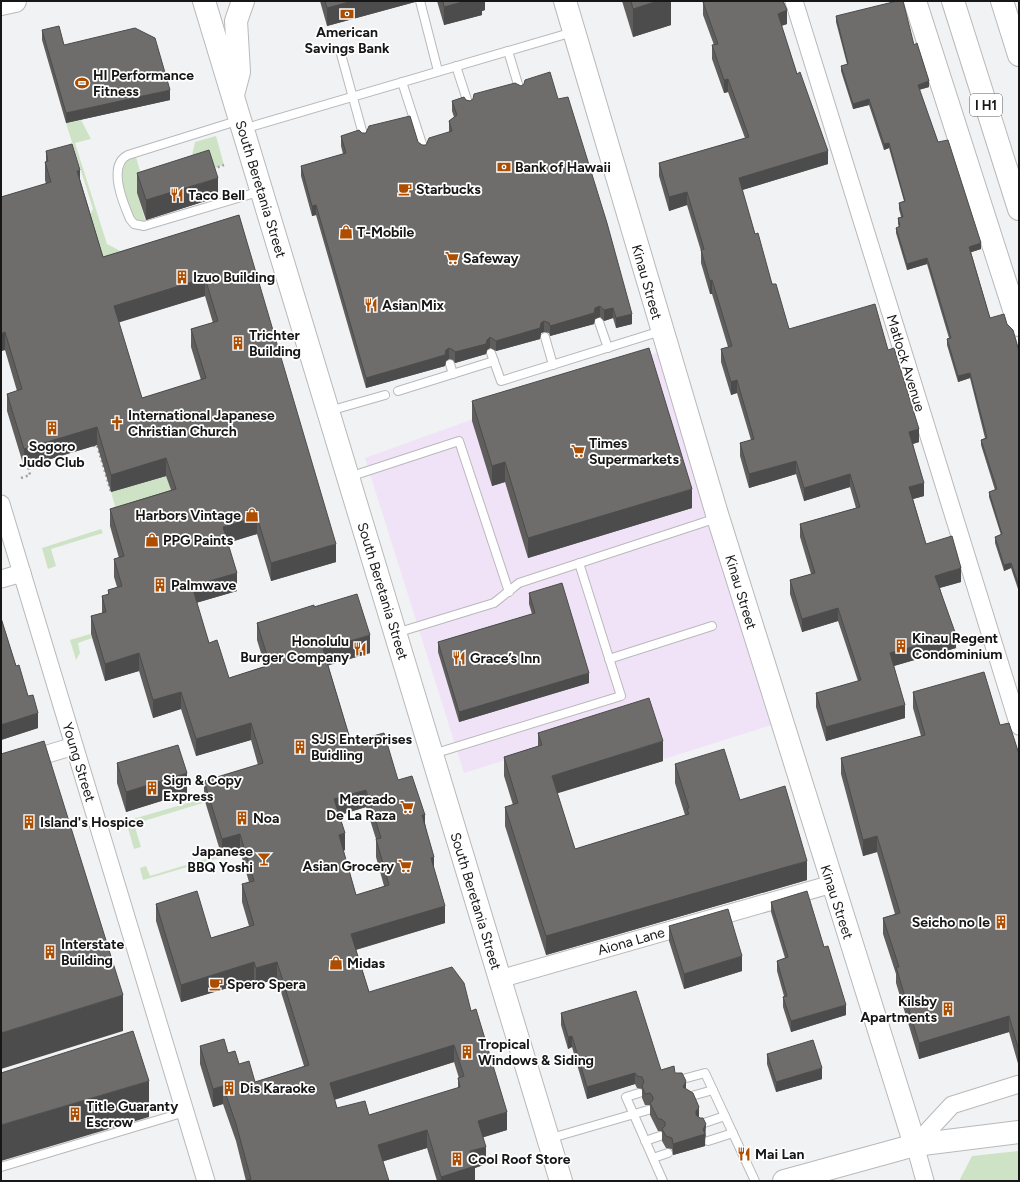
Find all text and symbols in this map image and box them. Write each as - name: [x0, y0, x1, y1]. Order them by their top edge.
- bank icon: American Savings Bank: [339, 6, 355, 22]
- place label: American Savings Bank: [305, 24, 390, 57]
- place label: HI Performance Fitness: [93, 67, 194, 100]
- sports icon: HI Performance Fitness: [74, 75, 90, 91]
- road number: I H1: [970, 94, 1002, 116]
- street label: South Beretania Street: [232, 118, 290, 260]
- bank icon: Bank of Hawaii: [496, 159, 512, 175]
- place label: Bank of Hawaii: [515, 159, 611, 176]
- cafe icon: Starbucks: [397, 181, 413, 197]
- place label: Starbucks: [416, 181, 481, 198]
- restaurant icon: Taco Bell: [169, 187, 185, 203]
- place label: Taco Bell: [188, 187, 245, 204]
- shop icon: T-Mobile: [338, 224, 354, 240]
- place label: T-Mobile: [357, 224, 414, 241]
- street label: Kinau Street: [628, 243, 665, 322]
- supermarket icon: Safeway: [444, 250, 460, 266]
- place label: Safeway: [463, 250, 519, 267]
- building icon: Izuo Building: [174, 269, 190, 285]
- place label: Izuo Building: [193, 269, 275, 286]
- restaurant icon: Asian Mix: [363, 297, 379, 313]
- place label: Asian Mix: [382, 297, 445, 314]
- street label: Matlock Avenue: [883, 313, 928, 414]
- place label: Trichter Building: [249, 327, 301, 360]
- building icon: Trichter Building: [230, 335, 246, 351]
- place label: International Japanese Christian Church: [128, 407, 275, 440]
- church icon: International Japanese Christian Church: [109, 415, 125, 431]
- building icon: Sogoro Judo Club: [44, 420, 60, 436]
- place label: Times Supermarkets: [589, 435, 679, 468]
- place label: Sogoro Judo Club: [19, 438, 85, 471]
- supermarket icon: Times Supermarkets: [570, 443, 586, 459]
- place label: Harbors Vintage: [135, 507, 241, 524]
- shop icon: Harbors Vintage: [244, 507, 260, 523]
- street label: South Beretania Street: [354, 520, 412, 662]
- shop icon: PPG Paints: [144, 532, 160, 548]
- place label: PPG Paints: [163, 532, 234, 549]
- street label: Kinau Street: [721, 553, 760, 632]
- building icon: Palmwave: [152, 577, 168, 593]
- place label: Palmwave: [171, 577, 237, 594]
- place label: Kinau Regent Condominium: [912, 630, 1002, 663]
- place label: Honolulu Burger Company: [240, 633, 350, 666]
- building icon: Kinau Regent Condominium: [893, 638, 909, 654]
- restaurant icon: Honolulu Burger Company: [352, 641, 368, 657]
- restaurant icon: Grace’s Inn: [451, 650, 467, 666]
- place label: Grace’s Inn: [470, 650, 540, 667]
- street label: Young Street: [58, 720, 99, 804]
- place label: SJS Enterprises Buidling: [311, 731, 412, 764]
- building icon: SJS Enterprises Buidling: [292, 739, 308, 755]
- place label: Sign & Copy Express: [163, 772, 243, 805]
- building icon: Sign & Copy Express: [144, 780, 160, 796]
- place label: Mercado De La Raza: [326, 791, 396, 824]
- supermarket icon: Mercado De La Raza: [399, 799, 415, 815]
- building icon: Noa: [234, 810, 250, 826]
- place label: Noa: [253, 810, 279, 827]
- building icon: Island's Hospice: [21, 814, 37, 830]
- place label: Island's Hospice: [40, 814, 144, 831]
- street label: South Beretania Street: [447, 830, 505, 972]
- place label: Japanese BBQ Yoshi: [187, 843, 253, 876]
- bar icon: Japanese BBQ Yoshi: [256, 851, 272, 867]
- place label: Asian Grocery: [302, 858, 395, 875]
- supermarket icon: Asian Grocery: [397, 858, 413, 874]
- street label: Kinau Street: [817, 863, 857, 942]
- place label: Seicho no Ie: [912, 914, 990, 931]
- building icon: Seicho no Ie: [993, 914, 1009, 930]
- street label: Aiona Lane: [596, 924, 667, 959]
- place label: Interstate Building: [61, 936, 125, 969]
- building icon: Interstate Building: [42, 944, 58, 960]
- shop icon: Midas: [328, 955, 344, 971]
- place label: Midas: [347, 955, 385, 972]
- cafe icon: Spero Spera: [208, 976, 224, 992]
- place label: Spero Spera: [227, 976, 306, 993]
- place label: Kilsby Apartments: [860, 993, 938, 1026]
- building icon: Kilsby Apartments: [940, 1001, 956, 1017]
- place label: Tropical Windows & Siding: [478, 1036, 594, 1069]
- building icon: Tropical Windows & Siding: [459, 1044, 475, 1060]
- building icon: Dis Karaoke: [221, 1080, 237, 1096]
- place label: Dis Karaoke: [240, 1080, 316, 1097]
- place label: Title Guaranty Escrow: [86, 1098, 179, 1131]
- building icon: Title Guaranty Escrow: [67, 1106, 83, 1122]
- restaurant icon: Mai Lan: [736, 1146, 752, 1162]
- place label: Mai Lan: [755, 1146, 804, 1163]
- building icon: Cool Roof Store: [449, 1151, 465, 1167]
- place label: Cool Roof Store: [468, 1151, 571, 1168]

